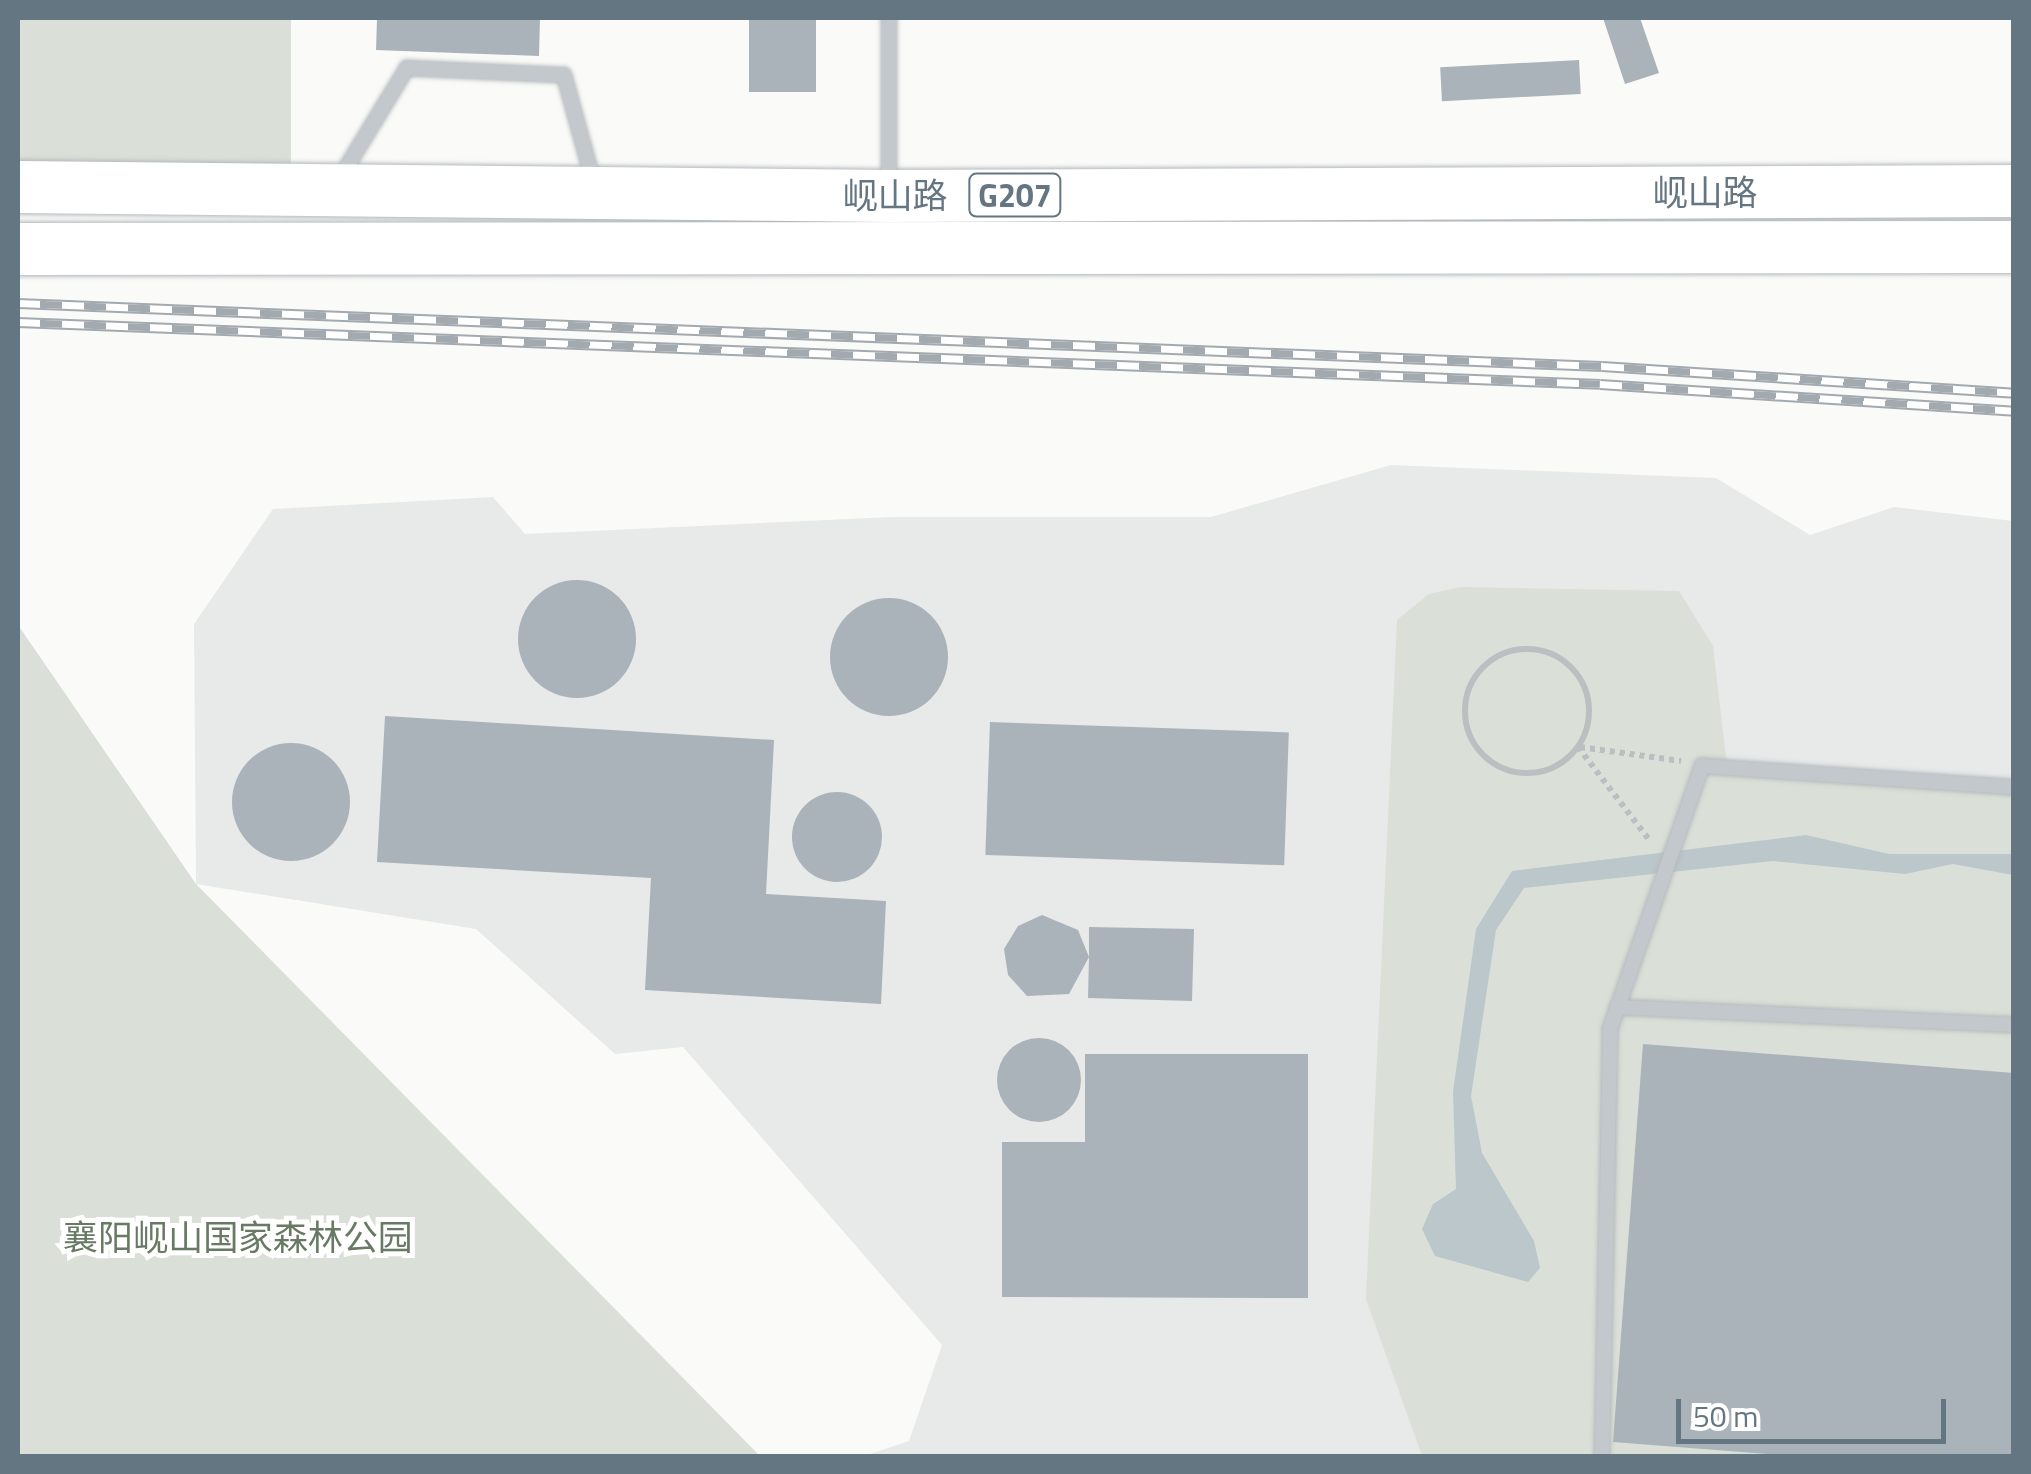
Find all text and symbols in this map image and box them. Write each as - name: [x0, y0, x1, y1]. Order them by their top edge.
- road number: G207: [968, 168, 1062, 222]
- street label: 岘山路: [1653, 171, 1757, 213]
- street label: 岘山路: [843, 174, 947, 216]
- park label: 襄阳岘山国家森林公园: [63, 1216, 413, 1258]
- scale bar: [1681, 1379, 1951, 1441]
- text: 50 m: [1693, 1393, 1758, 1439]

